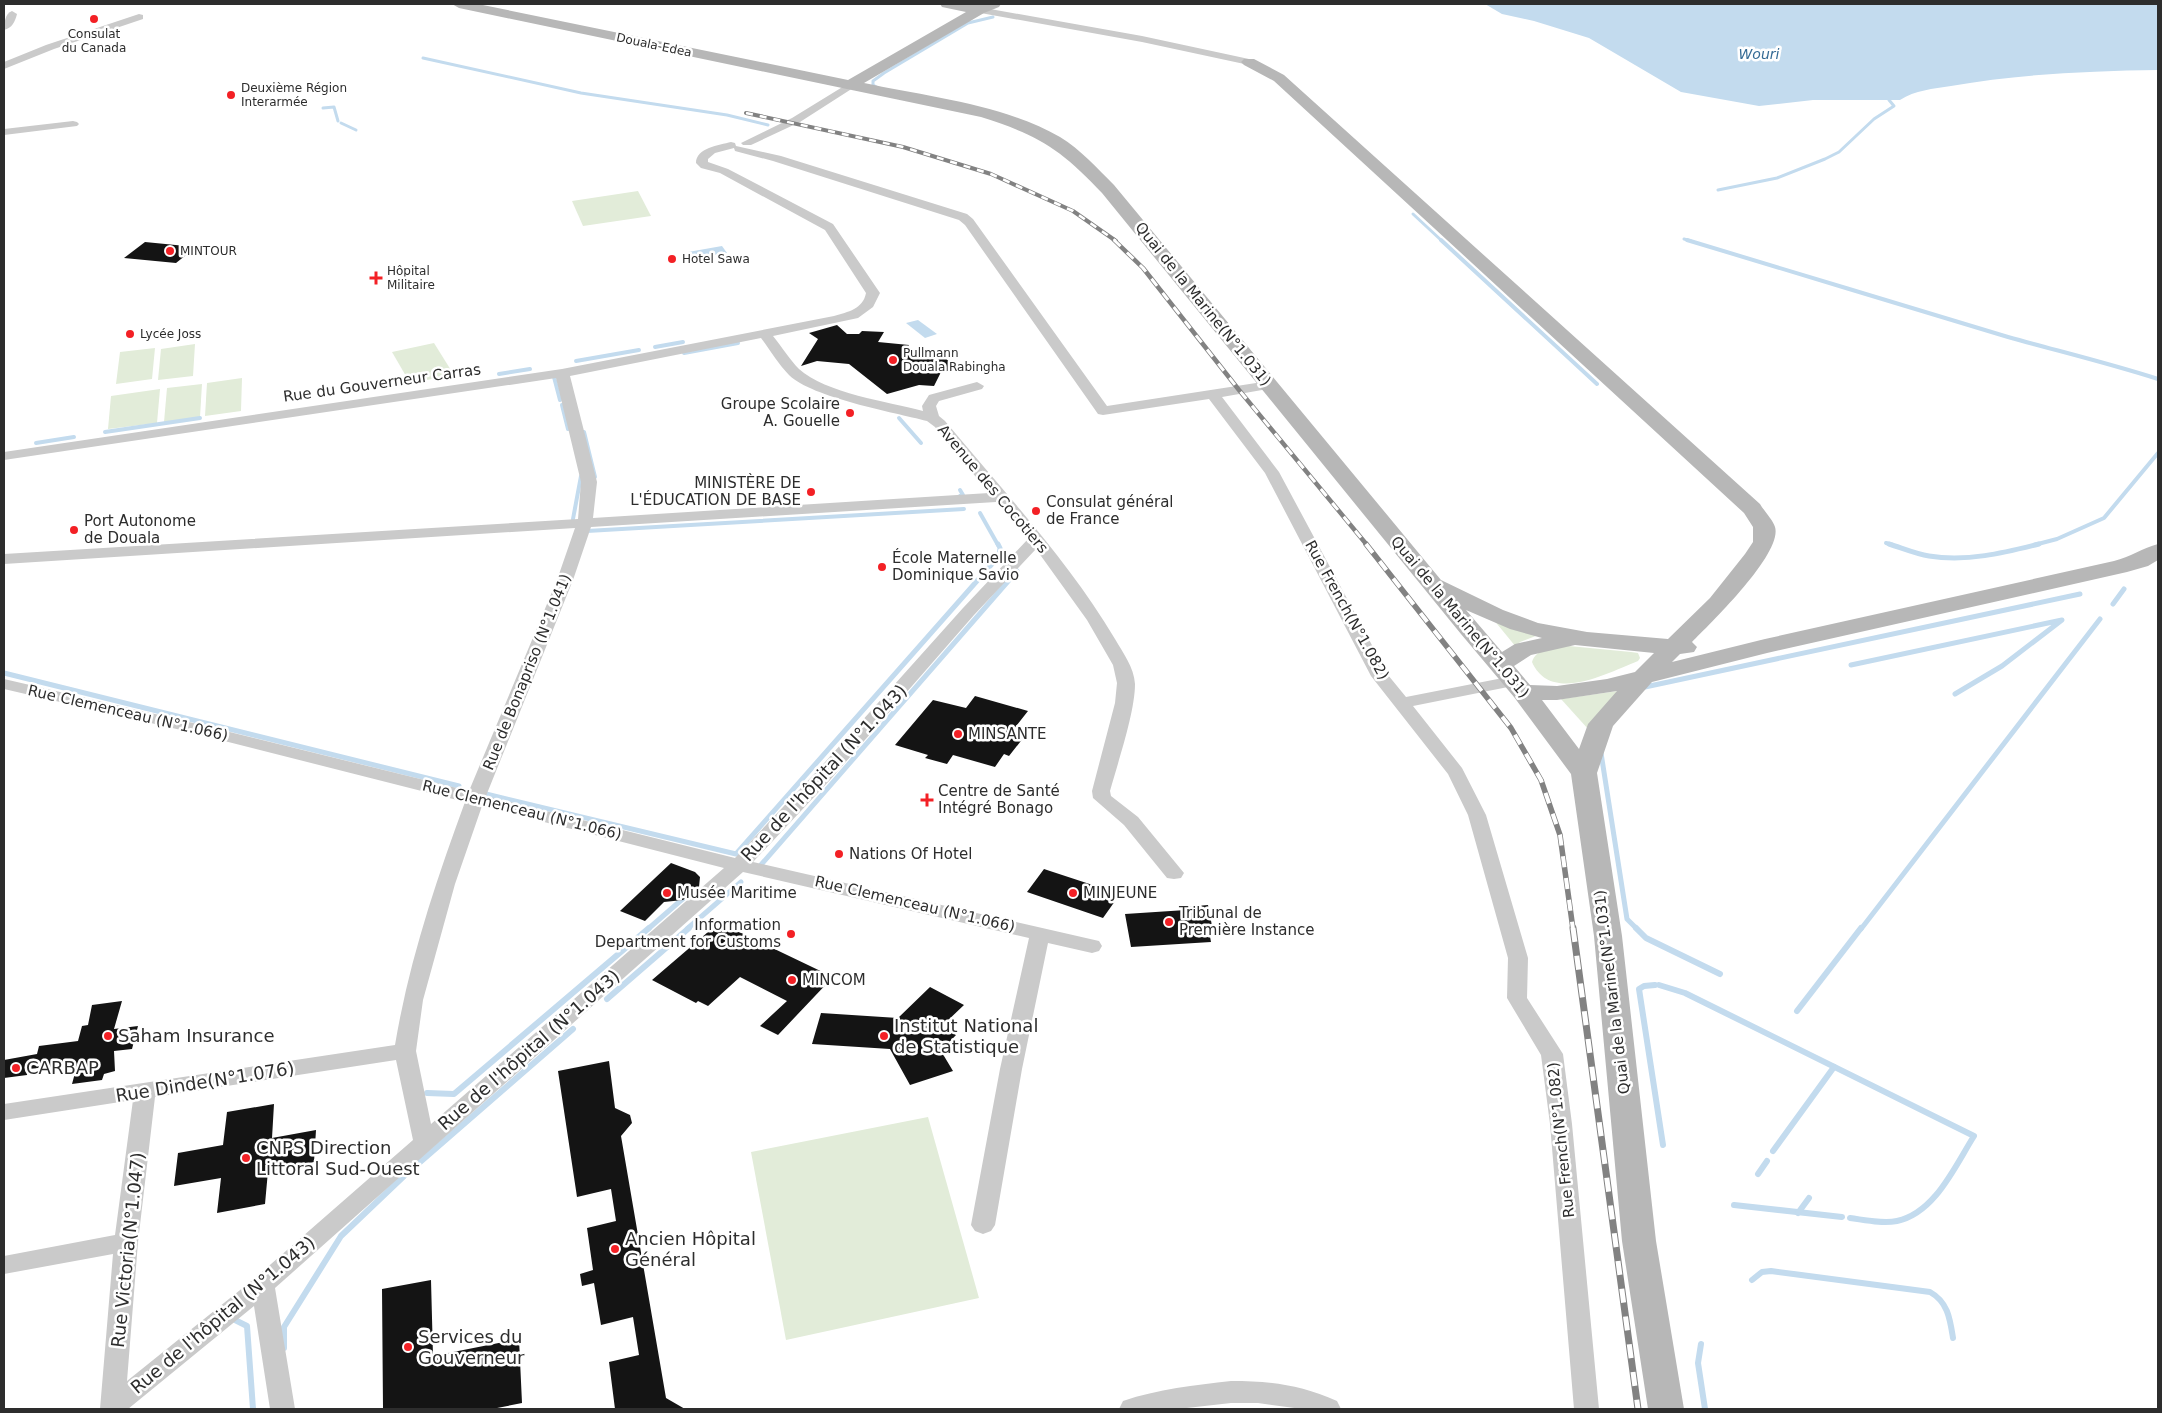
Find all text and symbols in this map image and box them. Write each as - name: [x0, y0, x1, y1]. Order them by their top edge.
- marker: Consulat du Canada: [88, 13, 100, 25]
- place label: Consulat du Canada: [62, 27, 126, 55]
- street label: Douala-Edea: [615, 30, 693, 60]
- water label: Wouri: [1739, 46, 1780, 62]
- place label: Deuxième Région Interarmée: [241, 81, 347, 109]
- marker: Deuxième Région Interarmée: [225, 89, 237, 101]
- street label: Quai de la Marine(N°1.031): [1131, 218, 1275, 390]
- place label: MINTOUR: [180, 244, 237, 258]
- marker: MINTOUR: [164, 245, 176, 257]
- place label: Hotel Sawa: [682, 252, 750, 266]
- marker: Hotel Sawa: [666, 253, 678, 265]
- place label: Hôpital Militaire: [387, 264, 435, 292]
- marker: Hôpital Militaire: [369, 271, 383, 285]
- place label: Lycée Joss: [140, 327, 201, 341]
- marker: Lycée Joss: [124, 328, 136, 340]
- place label: Pullmann Douala Rabingha: [903, 346, 1006, 374]
- marker: Pullmann Douala Rabingha: [887, 354, 899, 366]
- street label: Rue du Gouverneur Carras: [282, 360, 482, 406]
- place label: Groupe Scolaire A. Gouelle: [721, 395, 840, 430]
- marker: Groupe Scolaire A. Gouelle: [844, 407, 856, 419]
- street label: Avenue des Cocotiers: [934, 421, 1052, 557]
- place label: MINISTÈRE DE L'ÉDUCATION DE BASE: [630, 473, 801, 509]
- marker: MINISTÈRE DE L'ÉDUCATION DE BASE: [805, 486, 817, 498]
- place label: Consulat général de France: [1046, 493, 1174, 528]
- marker: Consulat général de France: [1030, 505, 1042, 517]
- place label: Port Autonome de Douala: [84, 512, 196, 547]
- marker: Port Autonome de Douala: [68, 524, 80, 536]
- street label: Quai de la Marine(N°1.031): [1387, 532, 1533, 702]
- street label: Rue French(N°1.082): [1301, 537, 1393, 683]
- place label: École Maternelle Dominique Savio: [892, 548, 1019, 584]
- marker: École Maternelle Dominique Savio: [876, 561, 888, 573]
- street label: Rue de Bonapriso (N°1.041): [479, 571, 575, 773]
- street label: Rue de l'hôpital (N°1.043): [736, 680, 911, 865]
- street label: Rue Clemenceau (N°1.066): [26, 681, 230, 745]
- place label: MINSANTE: [968, 725, 1047, 743]
- marker: MINSANTE: [952, 728, 964, 740]
- street label: Rue Clemenceau (N°1.066): [420, 776, 624, 844]
- place label: Centre de Santé Intégré Bonago: [938, 782, 1060, 817]
- marker: Centre de Santé Intégré Bonago: [920, 793, 934, 807]
- place label: Nations Of Hotel: [849, 845, 972, 863]
- marker: Nations Of Hotel: [833, 848, 845, 860]
- street label: Rue Clemenceau (N°1.066): [813, 872, 1017, 936]
- place label: Musée Maritime: [677, 884, 797, 902]
- place label: MINJEUNE: [1083, 884, 1157, 902]
- marker: Musée Maritime: [661, 887, 673, 899]
- marker: MINJEUNE: [1067, 887, 1079, 899]
- street label: Quai de la Marine(N°1.031): [1591, 889, 1633, 1095]
- place label: Tribunal de Première Instance: [1178, 904, 1315, 939]
- place label: Information Department for Customs: [595, 916, 781, 951]
- marker: Tribunal de Première Instance: [1163, 916, 1175, 928]
- marker: Information Department for Customs: [785, 928, 797, 940]
- street label: Rue de l'hôpital (N°1.043): [434, 965, 624, 1134]
- place label: MINCOM: [802, 971, 866, 989]
- marker: MINCOM: [786, 974, 798, 986]
- place label: Institut National de Statistique: [894, 1015, 1038, 1057]
- place label: Saham Insurance: [118, 1025, 274, 1046]
- marker: Saham Insurance: [102, 1030, 114, 1042]
- marker: Institut National de Statistique: [878, 1030, 890, 1042]
- place label: CARBAP: [26, 1057, 99, 1078]
- street label: Rue Dinde(N°1.076): [114, 1057, 296, 1106]
- street label: Rue French(N°1.082): [1544, 1061, 1578, 1219]
- marker: CARBAP: [10, 1062, 22, 1074]
- place label: CNPS Direction Littoral Sud-Ouest: [256, 1137, 420, 1179]
- street label: Rue Victoria(N°1.047): [107, 1151, 148, 1349]
- marker: CNPS Direction Littoral Sud-Ouest: [240, 1152, 252, 1164]
- place label: Ancien Hôpital Général: [625, 1228, 756, 1270]
- street label: Rue de l'hôpital (N°1.043): [126, 1231, 319, 1398]
- marker: Ancien Hôpital Général: [609, 1243, 621, 1255]
- place label: Services du Gouverneur: [418, 1326, 525, 1368]
- marker: Services du Gouverneur: [402, 1341, 414, 1353]

